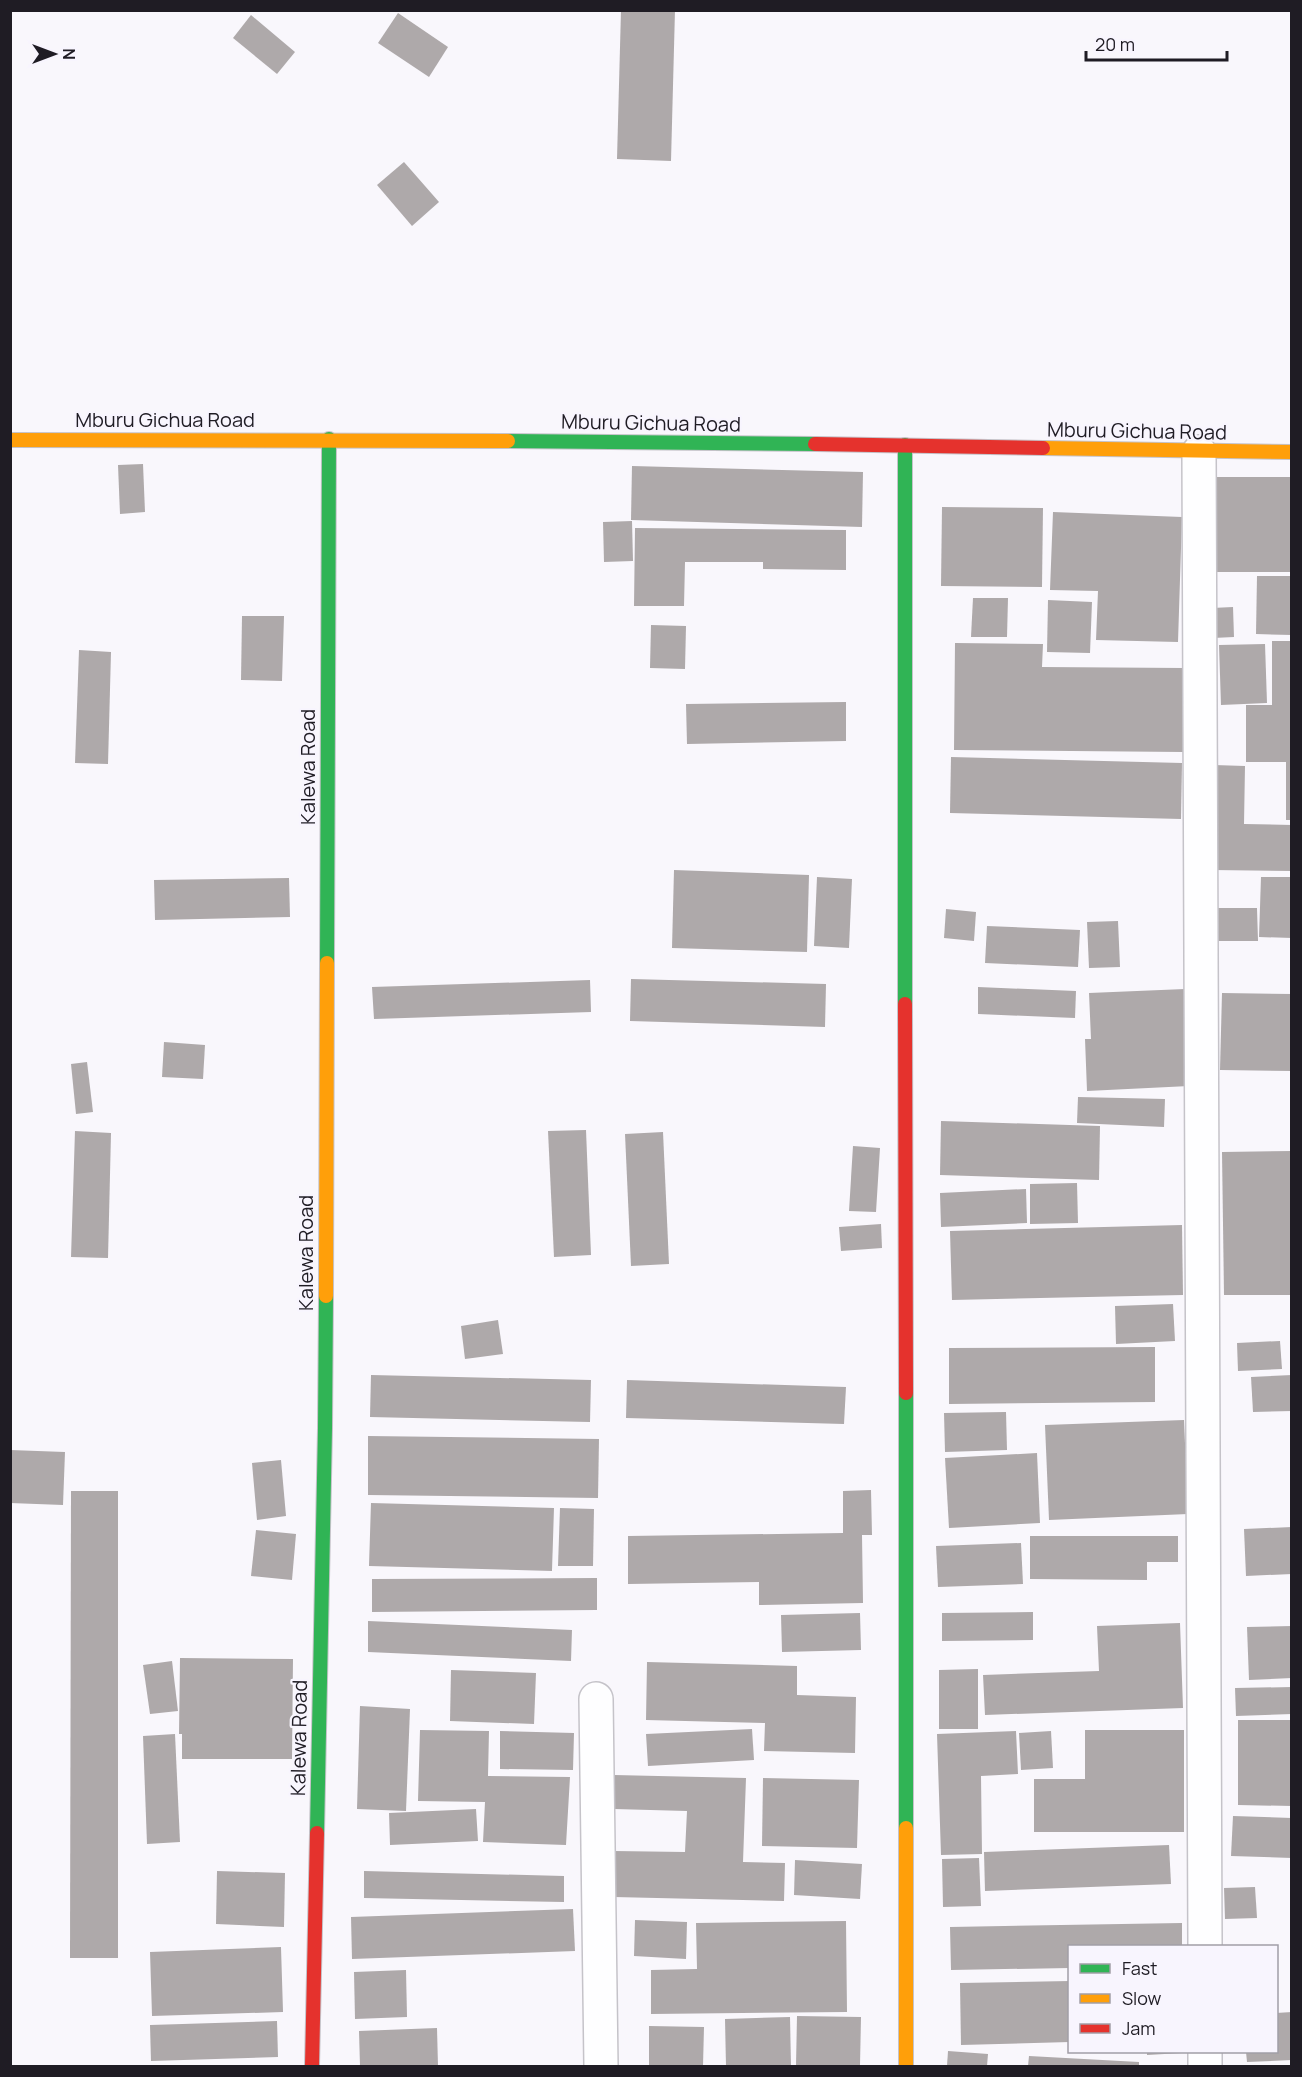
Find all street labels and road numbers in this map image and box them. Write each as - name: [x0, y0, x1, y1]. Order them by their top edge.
- street label: Mburu Gichua Road: [75, 406, 255, 433]
- street label: Mburu Gichua Road: [561, 407, 741, 438]
- street label: Mburu Gichua Road: [1047, 415, 1227, 446]
- street label: Kalewa Road: [294, 709, 321, 825]
- street label: Kalewa Road: [292, 1195, 319, 1311]
- street label: Kalewa Road: [284, 1680, 313, 1796]

